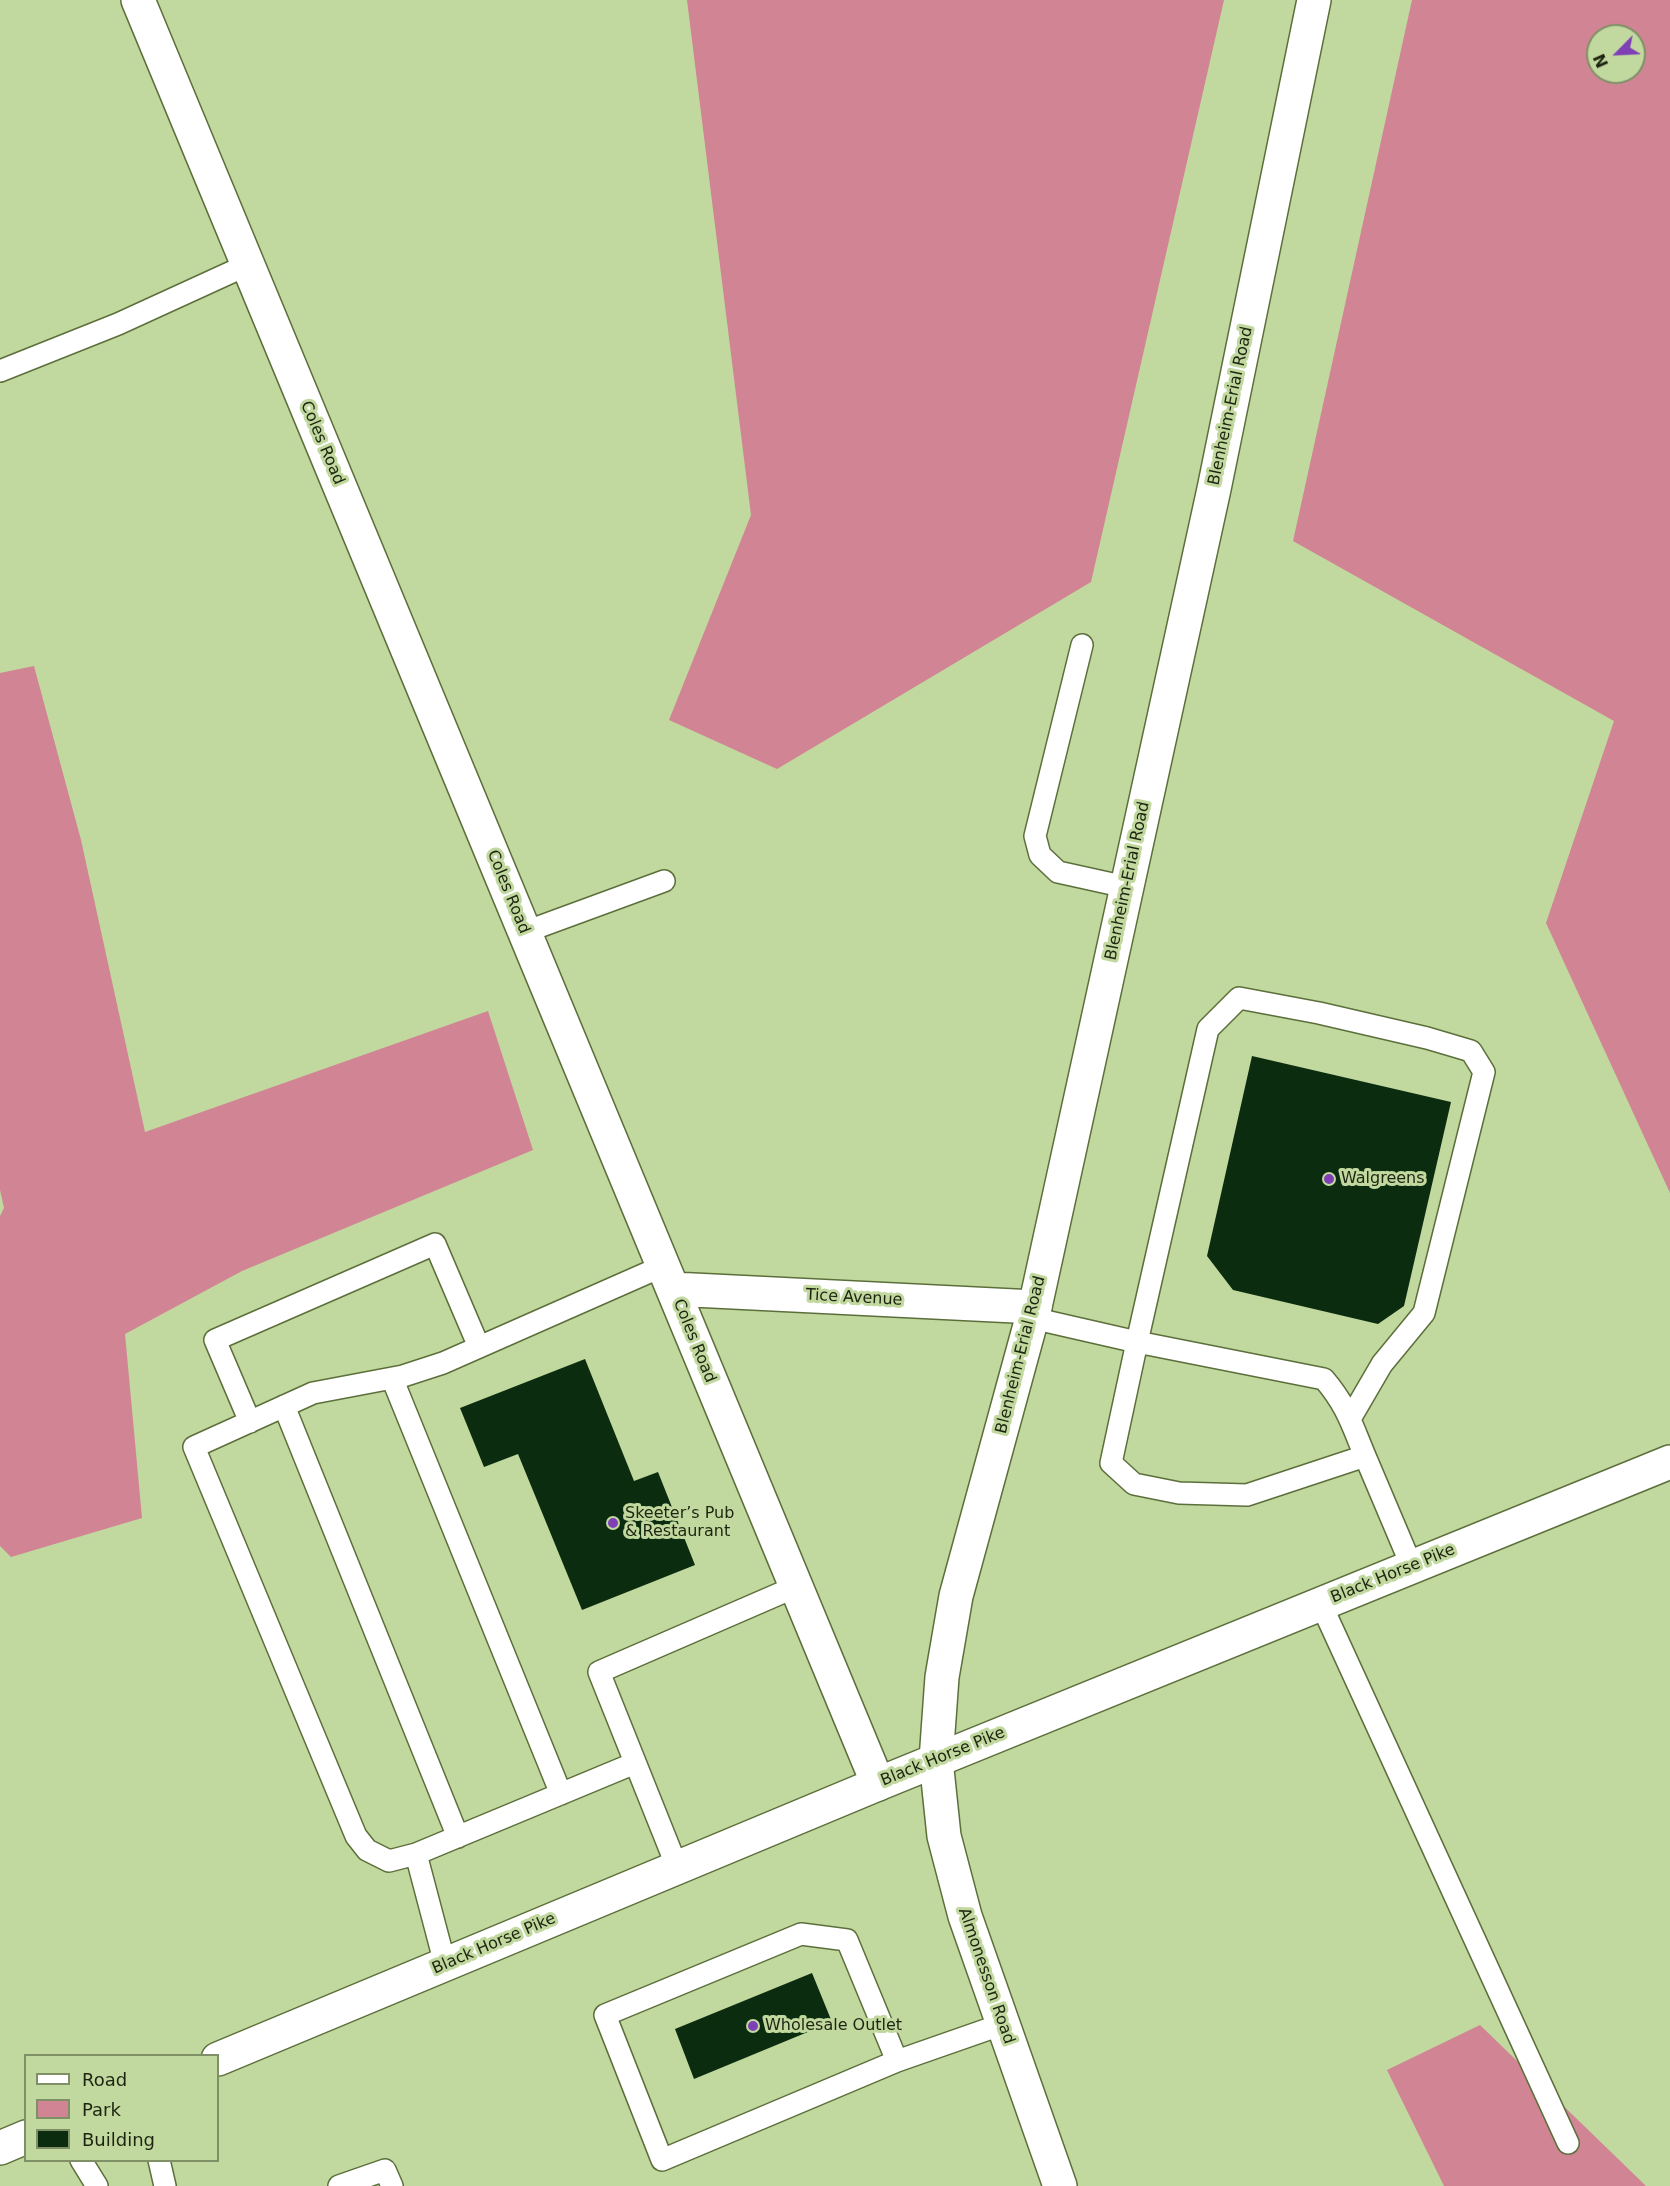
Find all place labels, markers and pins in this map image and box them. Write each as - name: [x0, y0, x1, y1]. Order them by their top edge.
- place label: Walgreens: [1341, 1169, 1425, 1189]
- marker: Walgreens: [1322, 1172, 1336, 1186]
- place label: Skeeter’s Pub & Restaurant: [625, 1504, 734, 1542]
- marker: Skeeter’s Pub & Restaurant: [606, 1516, 620, 1530]
- place label: Wholesale Outlet: [765, 2016, 902, 2036]
- marker: Wholesale Outlet: [746, 2019, 760, 2033]

